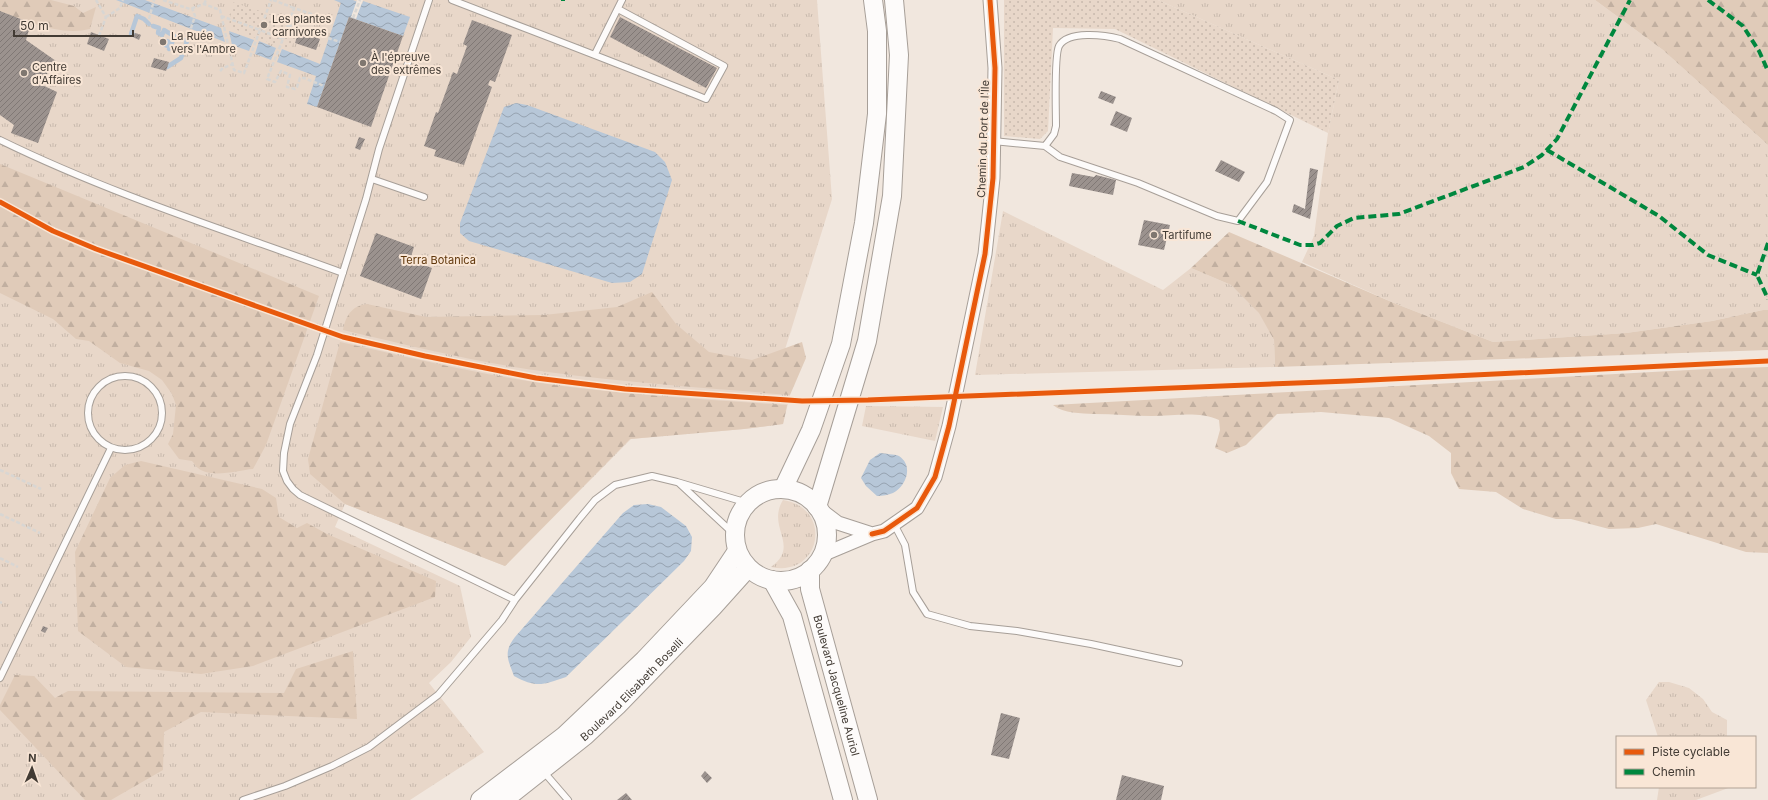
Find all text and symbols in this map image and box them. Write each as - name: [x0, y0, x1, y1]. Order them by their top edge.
- scale bar: [14, 12, 133, 38]
- place label: Les plantes carnivores: [272, 12, 332, 39]
- text: 50 m: [20, 18, 49, 33]
- marker: Les plantes carnivores: [259, 20, 269, 30]
- place label: La Ruée vers l'Ambre: [171, 29, 236, 56]
- marker: La Ruée vers l'Ambre: [158, 37, 168, 47]
- place label: À l'épreuve des extrêmes: [371, 50, 441, 77]
- marker: À l'épreuve des extrêmes: [358, 58, 368, 68]
- place label: Centre d'Affaires: [32, 60, 82, 87]
- marker: Centre d'Affaires: [19, 68, 29, 78]
- street label: Chemin du Port de l'Île: [974, 80, 992, 198]
- place label: Tartifume: [1162, 228, 1212, 242]
- marker: Tartifume: [1149, 230, 1159, 240]
- park label: Terra Botanica: [400, 253, 476, 267]
- street label: Boulevard Jacqueline Auriol: [810, 613, 863, 757]
- street label: Boulevard Elisabeth Boselli: [577, 635, 686, 744]
- legend: [1616, 736, 1756, 788]
- text: Piste cyclable: [1652, 744, 1730, 759]
- north arrow: [12, 748, 52, 788]
- text: N: [28, 751, 37, 765]
- text: Chemin: [1652, 764, 1695, 779]

